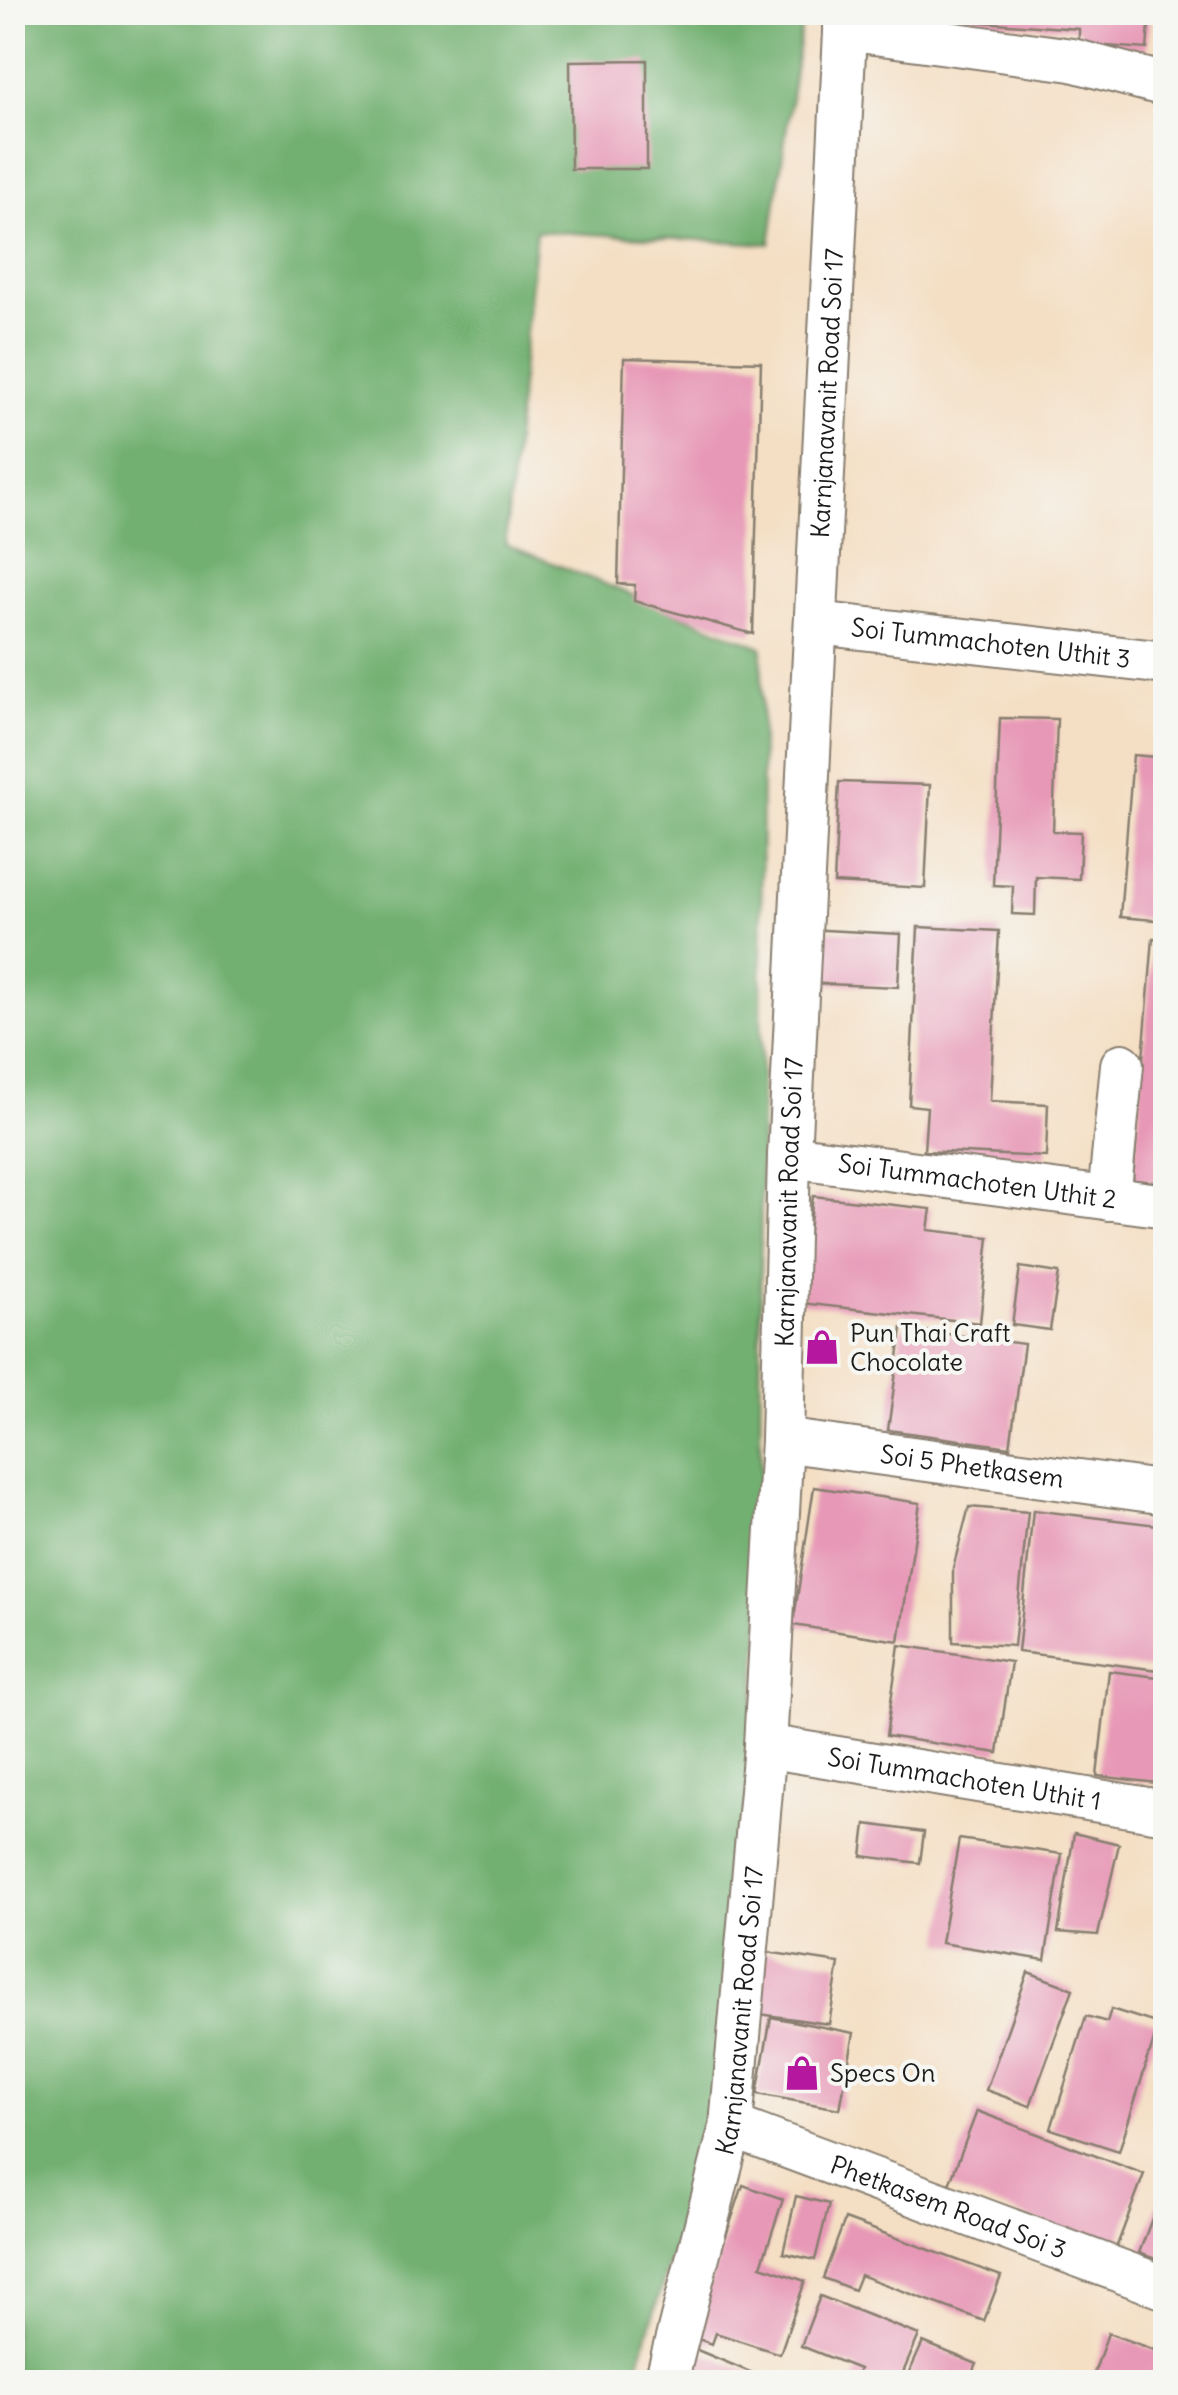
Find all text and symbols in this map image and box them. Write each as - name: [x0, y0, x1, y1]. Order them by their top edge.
- street label: Karnjanavanit Road Soi 17: [804, 248, 850, 539]
- street label: Soi Tummachoten Uthit 3: [850, 611, 1132, 675]
- street label: Karnjanavanit Road Soi 17: [768, 1057, 810, 1348]
- street label: Soi Tummachoten Uthit 2: [836, 1147, 1118, 1215]
- place label: Pun Thai Craft Chocolate: [850, 1317, 1010, 1378]
- shop icon: Pun Thai Craft Chocolate: [803, 1328, 841, 1366]
- street label: Soi 5 Phetkasem: [878, 1438, 1066, 1495]
- street label: Soi Tummachoten Uthit 1: [825, 1741, 1103, 1817]
- street label: Karnjanavanit Road Soi 17: [708, 1865, 770, 2158]
- shop icon: Specs On: [783, 2054, 821, 2092]
- place label: Specs On: [830, 2057, 935, 2089]
- street label: Phetkasem Road Soi 3: [826, 2148, 1071, 2265]

